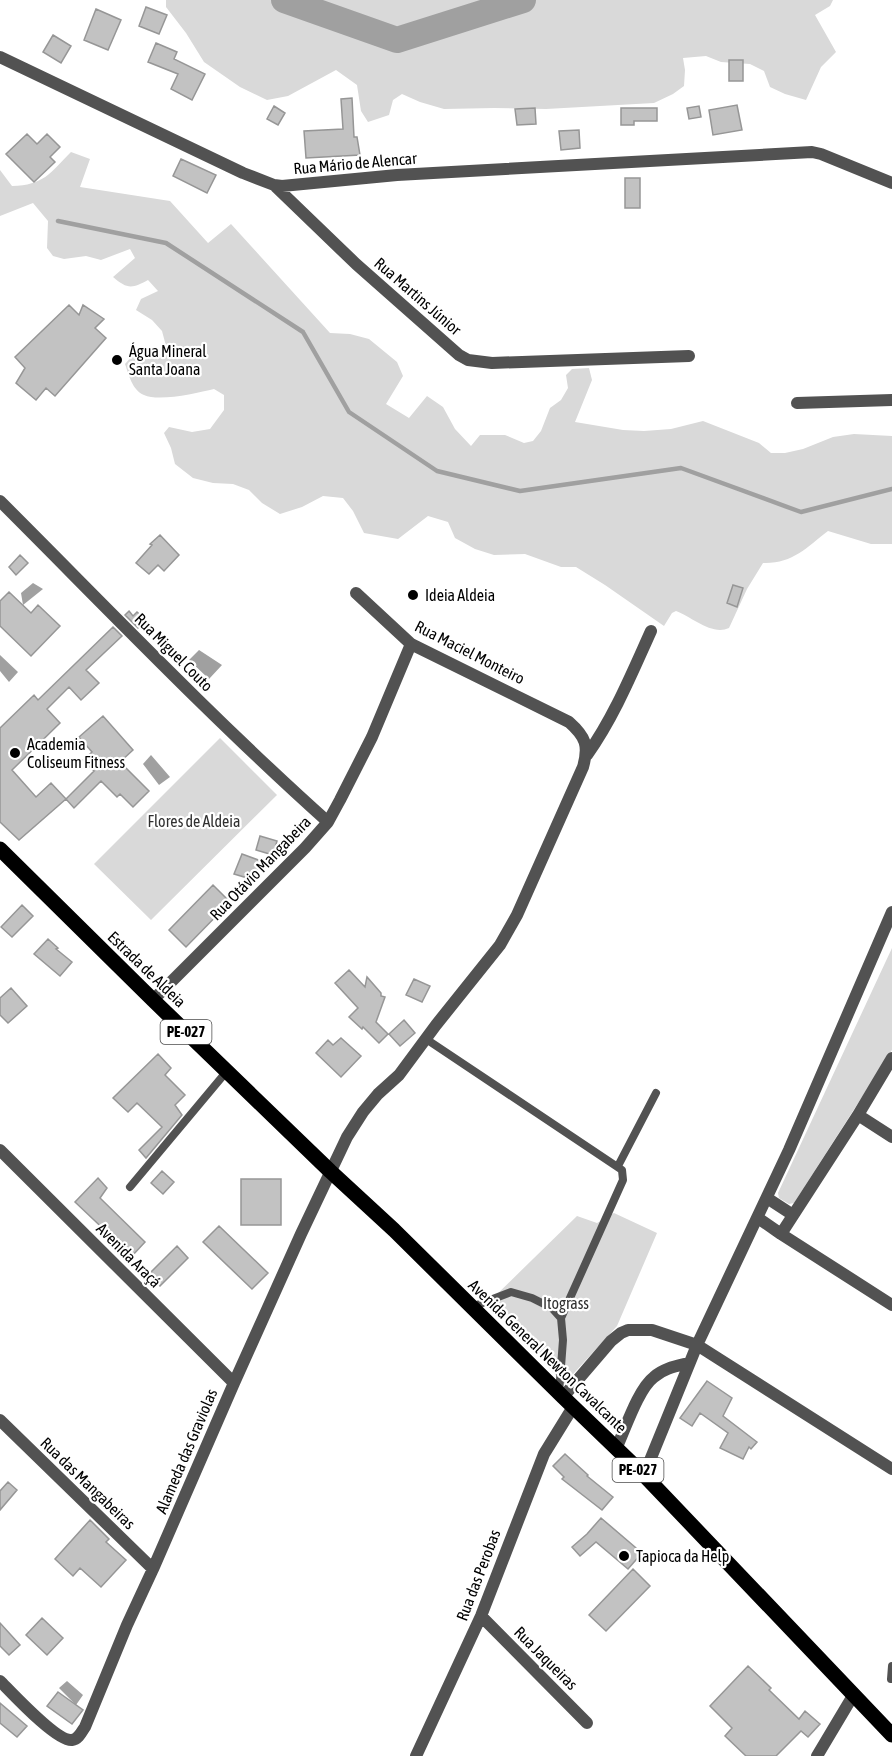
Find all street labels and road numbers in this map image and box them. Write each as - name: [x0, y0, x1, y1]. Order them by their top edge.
- street label: Rua Mário de Alencar: [293, 149, 418, 177]
- street label: Rua Martins Júnior: [371, 254, 465, 339]
- street label: Rua Miguel Couto: [131, 609, 217, 695]
- street label: Rua Maciel Monteiro: [412, 617, 528, 687]
- street label: Rua Otávio Mangabeira: [206, 812, 315, 924]
- street label: Estrada de Aldeia: [104, 927, 190, 1011]
- road number: PE-027: [160, 1020, 212, 1044]
- street label: Avenida Araçá: [93, 1219, 165, 1291]
- street label: Avenida General Newton Cavalcante: [465, 1276, 631, 1436]
- street label: Alameda das Graviolas: [152, 1386, 221, 1516]
- street label: Rua das Mangabeiras: [36, 1433, 139, 1534]
- road number: PE-027: [612, 1458, 664, 1482]
- street label: Rua das Perobas: [452, 1527, 504, 1623]
- street label: Rua Jaqueiras: [510, 1623, 581, 1694]

